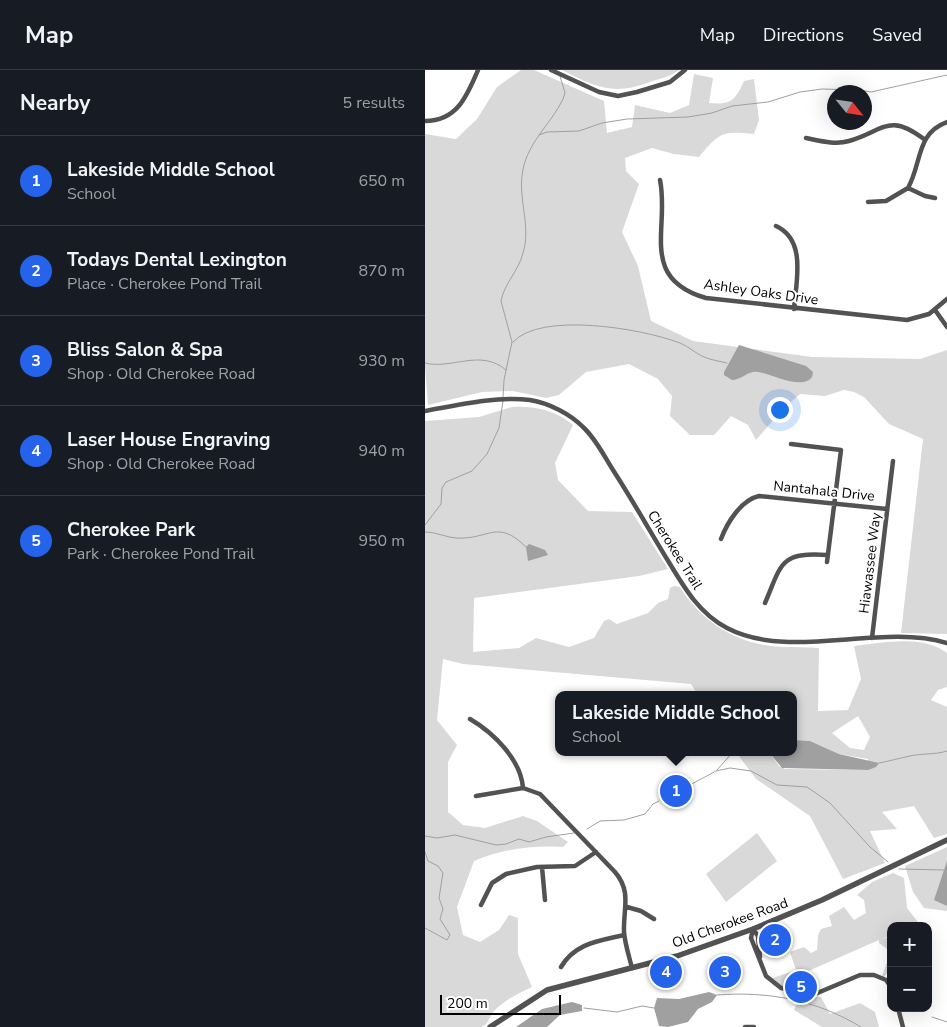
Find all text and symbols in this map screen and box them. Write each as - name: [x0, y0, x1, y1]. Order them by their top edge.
- text: Map: [25, 19, 73, 51]
- text: Map: [700, 23, 735, 47]
- text: Directions: [763, 23, 844, 47]
- text: Saved: [872, 23, 922, 47]
- north arrow: [827, 85, 872, 130]
- text: Nearby: [20, 89, 90, 117]
- text: 5 results: [343, 92, 405, 114]
- text: Lakeside Middle School: [67, 157, 275, 183]
- text: 1: [31, 170, 41, 192]
- text: 650 m: [358, 170, 405, 192]
- text: School: [67, 183, 116, 205]
- text: Todays Dental Lexington: [67, 247, 287, 273]
- text: 2: [31, 260, 41, 282]
- text: 870 m: [358, 260, 405, 282]
- text: Place · Cherokee Pond Trail: [67, 273, 262, 295]
- street label: Ashley Oaks Drive: [702, 275, 820, 309]
- text: Bliss Salon & Spa: [67, 337, 223, 363]
- text: 3: [31, 350, 41, 372]
- text: 930 m: [358, 350, 405, 372]
- text: Shop · Old Cherokee Road: [67, 363, 255, 385]
- your location: [767, 397, 793, 423]
- text: Laser House Engraving: [67, 427, 271, 453]
- text: 4: [31, 440, 41, 462]
- text: 940 m: [358, 440, 405, 462]
- text: Shop · Old Cherokee Road: [67, 453, 255, 475]
- street label: Nantahala Drive: [772, 476, 876, 506]
- street label: Cherokee Trail: [643, 507, 707, 594]
- street label: Hiawassee Way: [854, 511, 886, 614]
- text: Cherokee Park: [67, 517, 195, 543]
- text: 5: [31, 530, 41, 552]
- text: 950 m: [358, 530, 405, 552]
- text: Park · Cherokee Pond Trail: [67, 543, 255, 565]
- popup: [555, 691, 797, 756]
- text: Lakeside Middle School: [572, 700, 780, 726]
- text: School: [572, 726, 621, 748]
- pin: 1: [660, 772, 692, 810]
- street label: Old Cherokee Road: [669, 893, 791, 953]
- pin: 2: [759, 921, 791, 959]
- map controls: [887, 922, 932, 1012]
- button: +: [887, 922, 932, 967]
- pin: 4: [650, 953, 682, 991]
- pin: 3: [709, 953, 741, 991]
- button: −: [887, 967, 932, 1012]
- pin: 5: [785, 968, 817, 1006]
- scale bar: [440, 992, 561, 1015]
- text: 200 m: [447, 994, 488, 1013]

